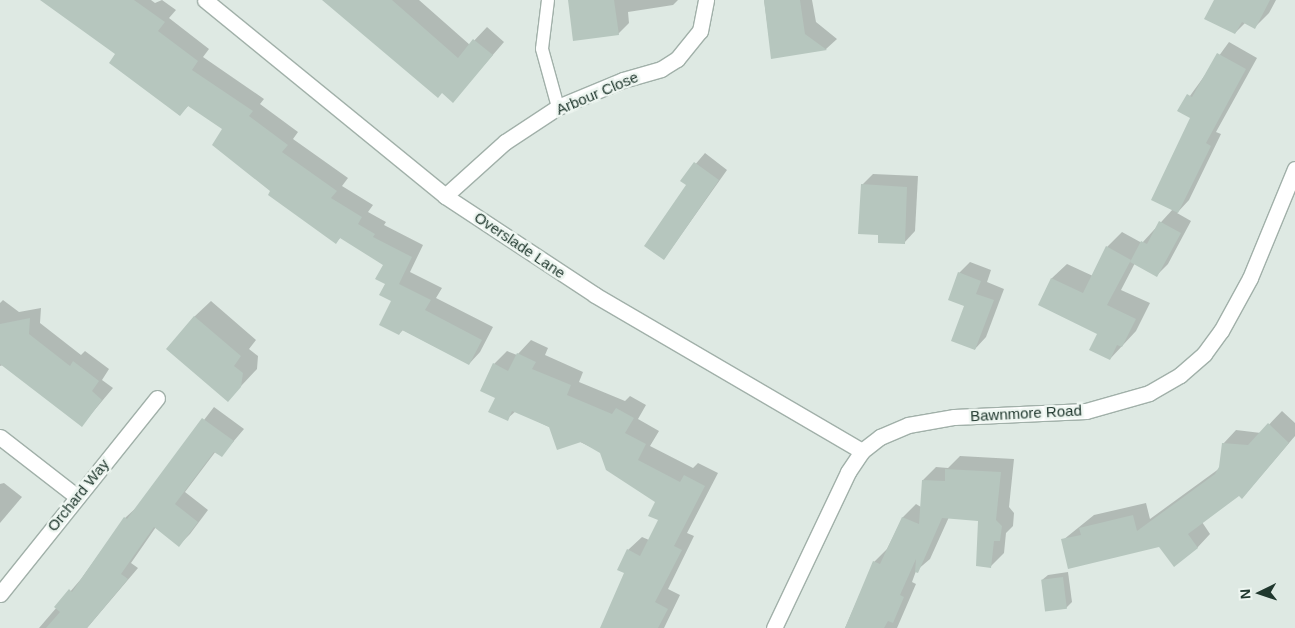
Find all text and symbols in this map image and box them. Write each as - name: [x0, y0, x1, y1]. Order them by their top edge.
- street label: Arbour Close: [553, 68, 641, 118]
- street label: Overslade Lane: [471, 208, 569, 282]
- street label: Bawnmore Road: [970, 401, 1082, 425]
- street label: Orchard Way: [43, 455, 113, 535]
- north arrow: [1235, 568, 1285, 618]
- text: N: [1237, 588, 1253, 600]

